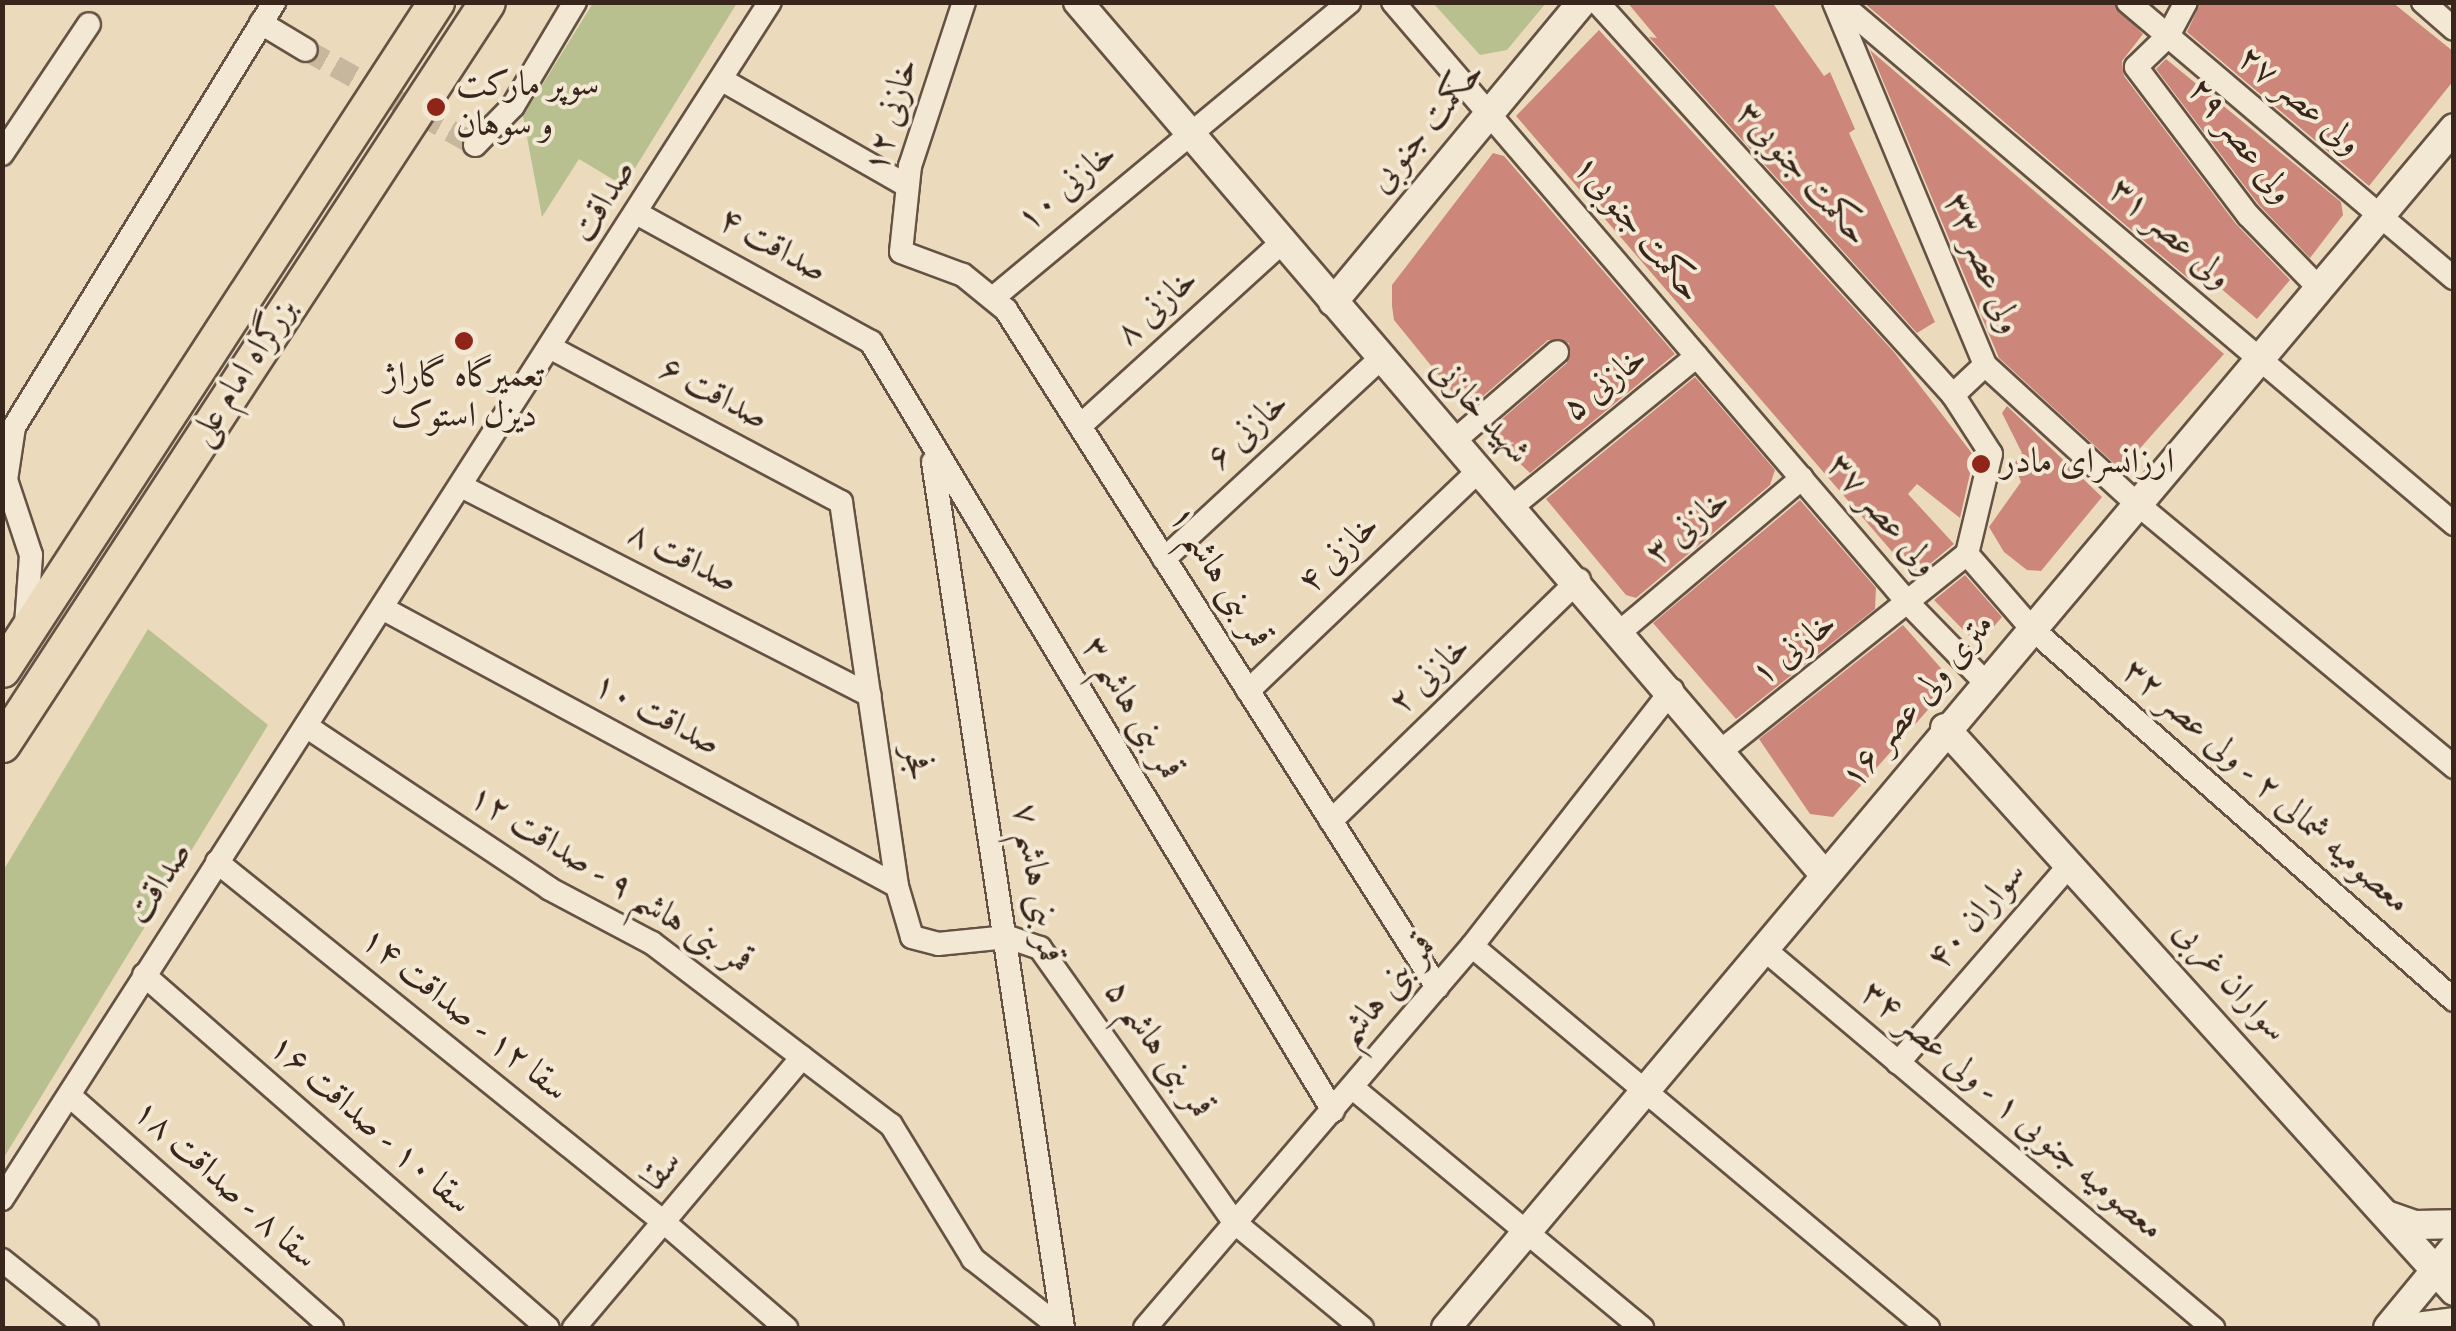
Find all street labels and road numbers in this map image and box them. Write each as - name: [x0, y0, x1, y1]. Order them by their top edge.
- street label: ولی عصر ۲۷: [2227, 38, 2369, 166]
- street label: خازنی ۱۲: [857, 54, 929, 178]
- street label: حکمت جنوبی: [1361, 54, 1495, 202]
- street label: ولی عصر ۲۹: [2177, 70, 2301, 214]
- street label: حکمت جنوبی۳: [1725, 94, 1877, 256]
- street label: خازنی ۱۰: [1010, 134, 1126, 242]
- street label: حکمت جنوبی۱: [1562, 148, 1710, 312]
- street label: صداقت: [563, 153, 647, 251]
- street label: ولی عصر ۳۱: [2099, 170, 2239, 300]
- street label: ولی عصر ۳۳: [1933, 187, 2029, 341]
- street label: صداقت ۴: [710, 200, 834, 294]
- street label: خازنی ۸: [1108, 260, 1208, 356]
- street label: بزرگراه امام علی: [182, 291, 308, 455]
- street label: خازنی ۵: [1555, 338, 1657, 432]
- street label: صداقت ۶: [651, 349, 775, 441]
- street label: شهید خازنی: [1420, 350, 1538, 474]
- street label: خازنی ۶: [1199, 384, 1299, 480]
- street label: ولی عصر ۳۷: [1816, 446, 1946, 586]
- street label: خازنی ۳: [1638, 481, 1740, 575]
- street label: قمر بنی هاشم ۱: [1158, 499, 1278, 657]
- street label: خازنی ۴: [1291, 506, 1389, 604]
- street label: صداقت ۸: [620, 514, 744, 604]
- street label: خازنی ۱: [1744, 604, 1846, 696]
- street label: ۱۶ متری ولی عصر: [1834, 606, 2004, 798]
- street label: خازنی ۲: [1382, 627, 1480, 725]
- street label: قمر بنی هاشم ۳: [1071, 630, 1189, 788]
- street label: معصومیه شمالی ۲ - ولی عصر ۳۲: [2112, 651, 2418, 925]
- street label: صداقت ۱۰: [585, 665, 727, 767]
- street label: فجر: [892, 744, 938, 784]
- street label: قمر بنی هاشم ۹ - صداقت ۱۲: [460, 777, 758, 985]
- street label: قمر بنی هاشم ۷: [1002, 801, 1068, 965]
- street label: صداقت: [119, 835, 203, 933]
- street label: سواران ۴۰: [1920, 854, 2036, 980]
- street label: سواران غربی: [2163, 912, 2295, 1052]
- street label: سقا ۱۲ - صداقت ۱۴: [351, 920, 575, 1112]
- street label: قمر بنی هاشم: [1330, 928, 1446, 1056]
- street label: قمر بنی هاشم ۵: [1094, 973, 1220, 1127]
- street label: معصومیه جنوبی ۱ - ولی عصر ۳۴: [1851, 973, 2171, 1251]
- street label: سقا ۱۰ - صداقت ۱۶: [259, 1027, 479, 1225]
- street label: سقا ۸ - صداقت ۱۸: [123, 1092, 325, 1280]
- street label: سقا: [634, 1143, 692, 1201]

